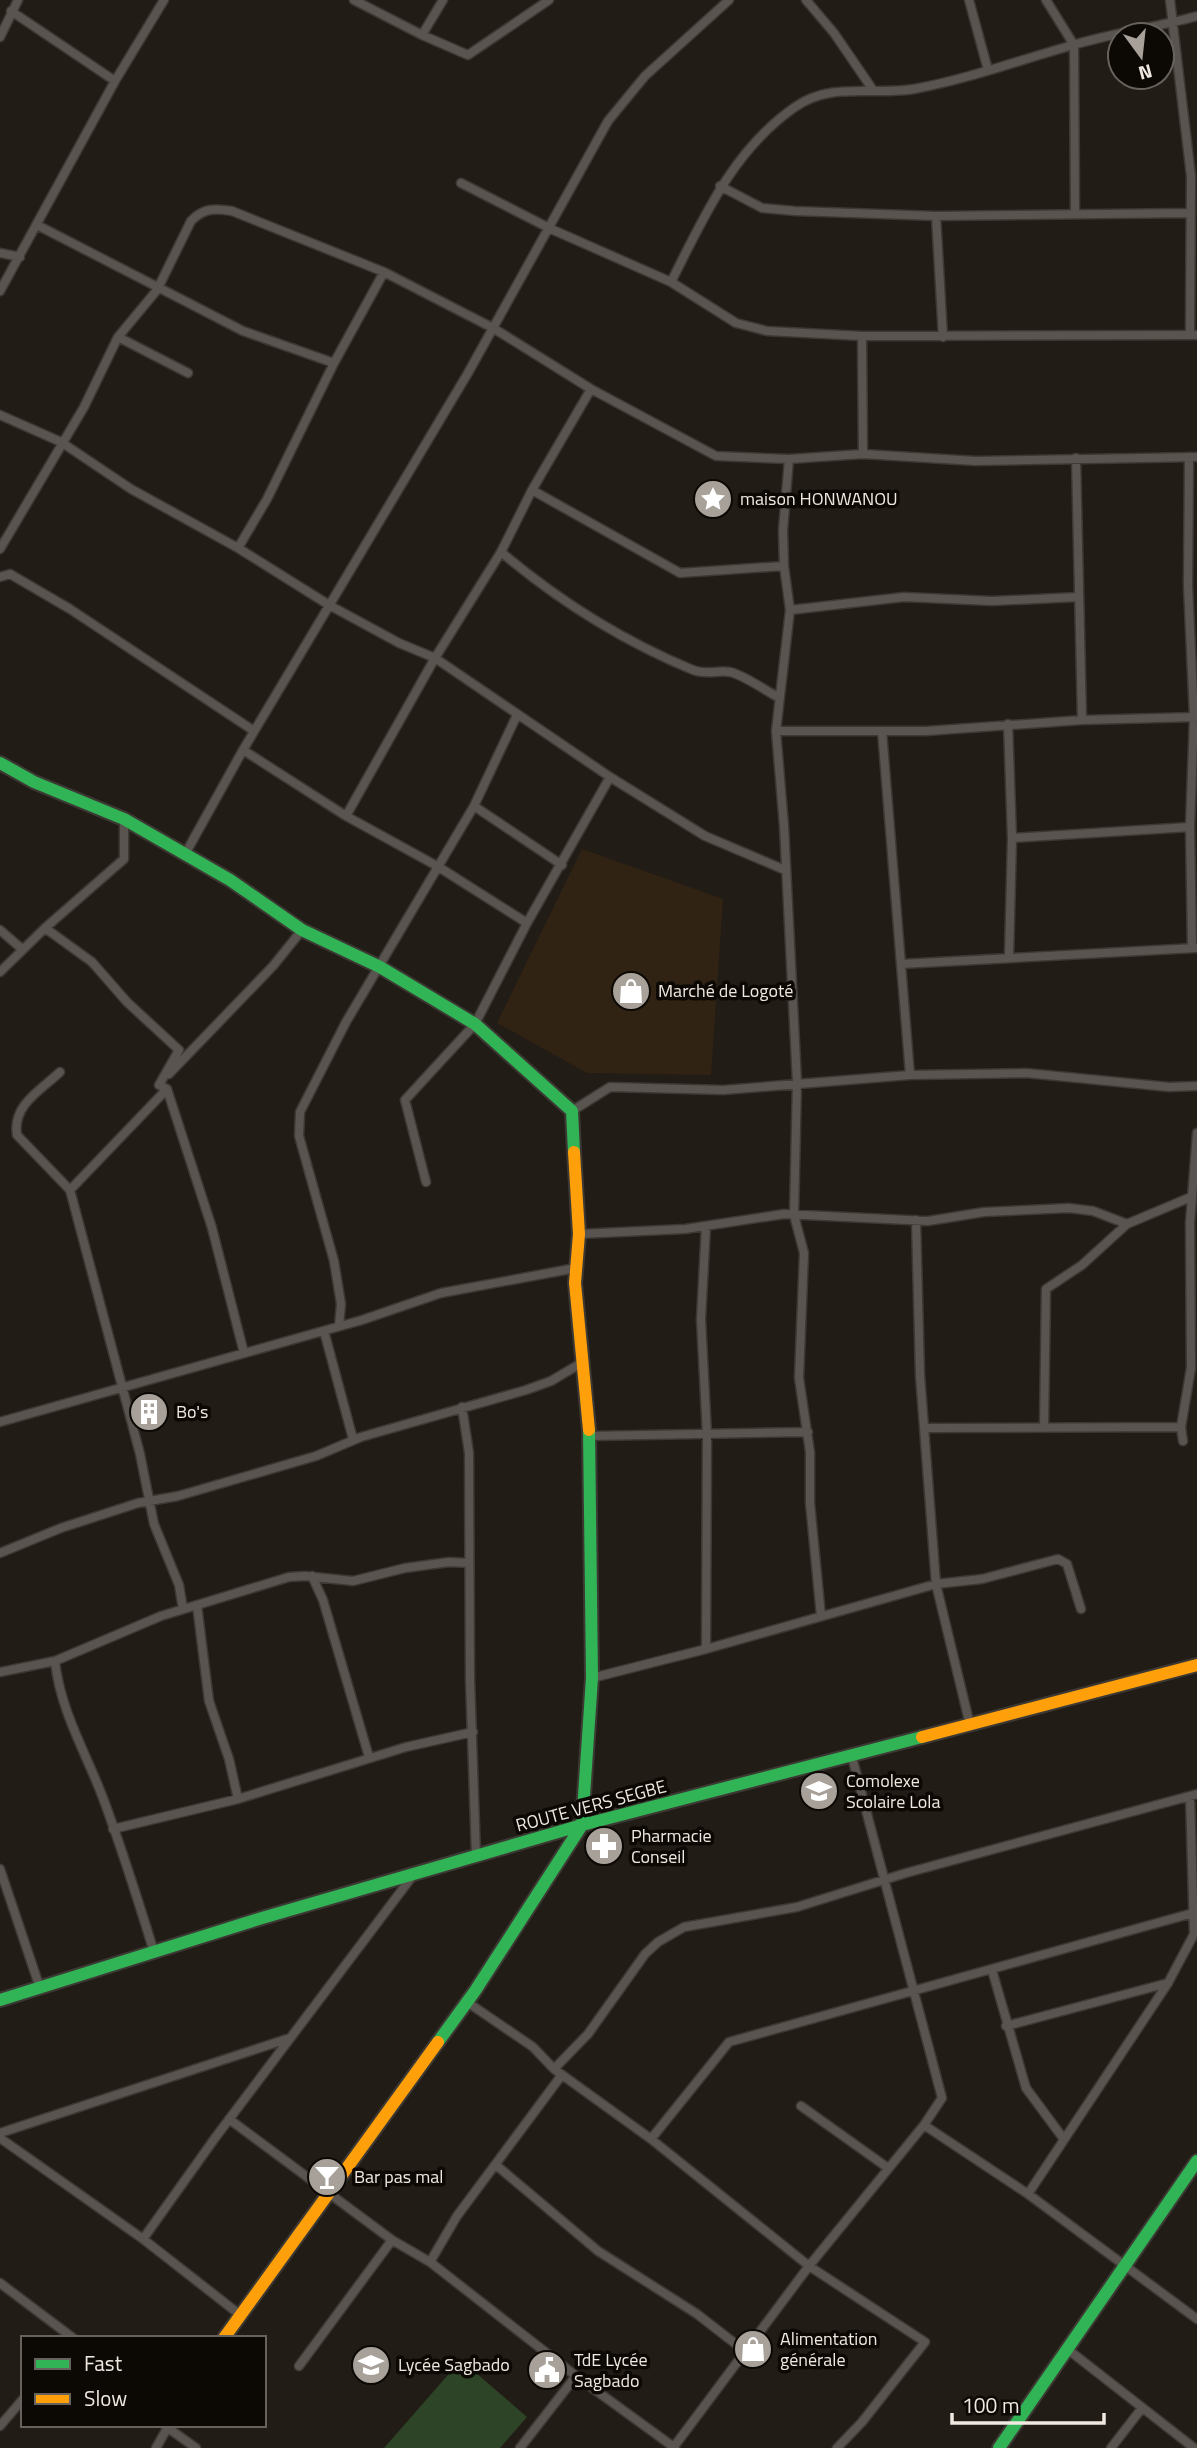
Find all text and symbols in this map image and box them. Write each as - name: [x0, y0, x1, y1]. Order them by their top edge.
- north arrow: [1106, 21, 1176, 91]
- text: N: [1135, 57, 1156, 89]
- place icon: maison HONWANOU: [692, 478, 734, 520]
- place label: maison HONWANOU: [740, 485, 898, 512]
- shop icon: Marché de Logoté: [610, 970, 652, 1012]
- place label: Marché de Logoté: [658, 977, 793, 1004]
- building icon: Bo's: [128, 1391, 170, 1433]
- place label: Bo's: [176, 1398, 208, 1425]
- place label: Comolexe Scolaire Lola: [846, 1767, 940, 1815]
- school or university icon: Comolexe Scolaire Lola: [798, 1770, 840, 1812]
- street label: ROUTE VERS SEGBE: [513, 1772, 669, 1839]
- place label: Pharmacie Conseil: [631, 1822, 712, 1870]
- pharmacy icon: Pharmacie Conseil: [583, 1825, 625, 1867]
- bar icon: Bar pas mal: [306, 2156, 348, 2198]
- place label: Bar pas mal: [354, 2163, 443, 2190]
- place label: Alimentation générale: [780, 2325, 877, 2373]
- shop icon: Alimentation générale: [732, 2328, 774, 2370]
- legend: [21, 2336, 266, 2427]
- school or university icon: Lycée Sagbado: [350, 2344, 392, 2386]
- place label: TdE Lycée Sagbado: [574, 2346, 648, 2394]
- text: Fast: [84, 2347, 123, 2379]
- public building icon: TdE Lycée Sagbado: [526, 2349, 568, 2391]
- place label: Lycée Sagbado: [398, 2351, 510, 2378]
- text: Slow: [84, 2382, 127, 2414]
- scale bar: [952, 2382, 1104, 2426]
- text: 100 m: [962, 2389, 1019, 2421]

